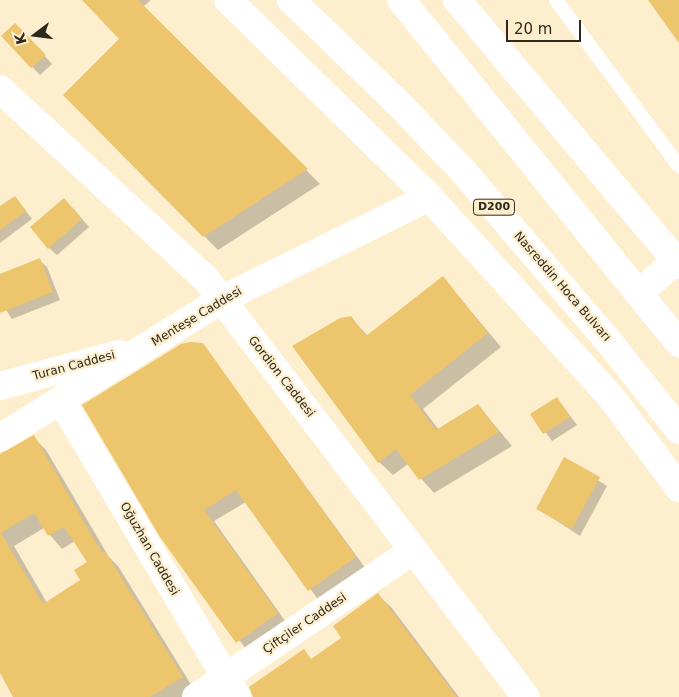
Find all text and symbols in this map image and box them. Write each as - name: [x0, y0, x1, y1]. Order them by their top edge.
- north arrow: [10, 10, 60, 60]
- scale bar: [509, 10, 584, 42]
- text: 20 m: [514, 20, 552, 38]
- text: K: [11, 32, 30, 46]
- road number: D200: [473, 198, 515, 216]
- street label: Nasreddin Hoca Bulvarı: [510, 229, 614, 345]
- street label: Menteşe Caddesi: [149, 284, 245, 350]
- street label: Gordion Caddesi: [245, 334, 317, 420]
- street label: Turan Caddesi: [31, 348, 117, 384]
- street label: Oğuzhan Caddesi: [116, 500, 182, 598]
- street label: Çiftçiler Caddesi: [260, 591, 350, 657]

